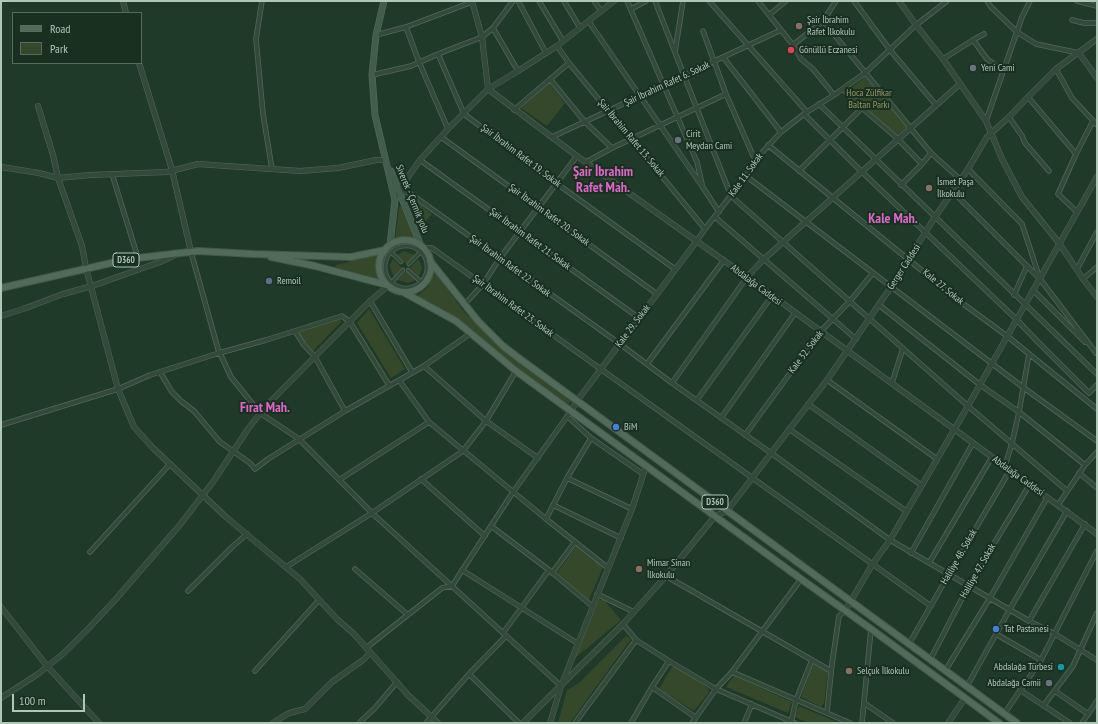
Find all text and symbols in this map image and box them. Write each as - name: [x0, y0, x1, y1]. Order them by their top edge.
- legend: [12, 12, 142, 64]
- place label: Şair İbrahim Rafet İlkokulu: [807, 14, 855, 38]
- text: Road: [50, 21, 70, 36]
- marker: Şair İbrahim Rafet İlkokulu: [794, 21, 804, 31]
- text: Park: [50, 41, 68, 56]
- place label: Gönüllü Eczanesi: [799, 44, 857, 56]
- marker: Gönüllü Eczanesi: [786, 45, 796, 55]
- street label: Şair İbrahim Rafet 6. Sokak: [622, 59, 712, 109]
- place label: Yeni Cami: [981, 62, 1015, 74]
- marker: Yeni Cami: [968, 63, 978, 73]
- park label: Hoca Zülfikar Baltan Parkı: [846, 87, 892, 110]
- street label: Şair İbrahim Rafet 13. Sokak: [595, 97, 667, 179]
- street label: Şair İbrahim Rafet 19. Sokak: [478, 122, 564, 190]
- place label: Cirit Meydan Cami: [686, 128, 732, 152]
- marker: Cirit Meydan Cami: [673, 135, 683, 145]
- street label: Kale 11. Sokak: [726, 151, 766, 199]
- street label: Siverek - Çermik yolu: [393, 163, 431, 235]
- district label: Şair İbrahim Rafet Mah.: [573, 164, 633, 196]
- place label: İsmet Paşa İlkokulu: [937, 176, 974, 200]
- street label: Şair İbrahim Rafet 20. Sokak: [506, 182, 592, 248]
- marker: İsmet Paşa İlkokulu: [924, 183, 934, 193]
- street label: Şair İbrahim Rafet 21. Sokak: [487, 206, 573, 272]
- district label: Kale Mah.: [868, 211, 918, 227]
- street label: Şair İbrahim Rafet 22. Sokak: [467, 233, 553, 299]
- street label: Gerger Caddesi: [885, 242, 923, 292]
- road number: D360: [113, 253, 139, 267]
- street label: Abdalağa Caddesi: [728, 262, 784, 308]
- street label: Kale 27. Sokak: [920, 267, 966, 307]
- street label: Şair İbrahim Rafet 23. Sokak: [470, 273, 556, 339]
- place label: Remoil: [277, 275, 301, 287]
- marker: Remoil: [264, 276, 274, 286]
- street label: Kale 29. Sokak: [613, 302, 653, 350]
- street label: Kale 32. Sokak: [786, 328, 826, 376]
- district label: Fırat Mah.: [240, 400, 290, 416]
- place label: BiM: [624, 421, 637, 433]
- marker: BiM: [611, 422, 621, 432]
- street label: Abdalağa Caddesi: [990, 453, 1046, 499]
- road number: D360: [702, 495, 728, 509]
- street label: Haliliye 48. Sokak: [938, 527, 980, 587]
- street label: Haliliye 47. Sokak: [958, 542, 998, 600]
- place label: Mimar Sinan İlkokulu: [647, 557, 690, 580]
- marker: Mimar Sinan İlkokulu: [634, 564, 644, 574]
- place label: Tat Pastanesi: [1004, 623, 1049, 635]
- marker: Tat Pastanesi: [991, 624, 1001, 634]
- place label: Abdalağa Türbesi: [994, 661, 1053, 673]
- marker: Abdalağa Türbesi: [1056, 662, 1066, 672]
- place label: Selçuk İlkokulu: [857, 665, 909, 677]
- marker: Selçuk İlkokulu: [844, 666, 854, 676]
- place label: Abdalağa Camii: [988, 677, 1041, 689]
- marker: Abdalağa Camii: [1044, 678, 1054, 688]
- scale bar: [14, 686, 87, 712]
- text: 100 m: [19, 693, 46, 708]

